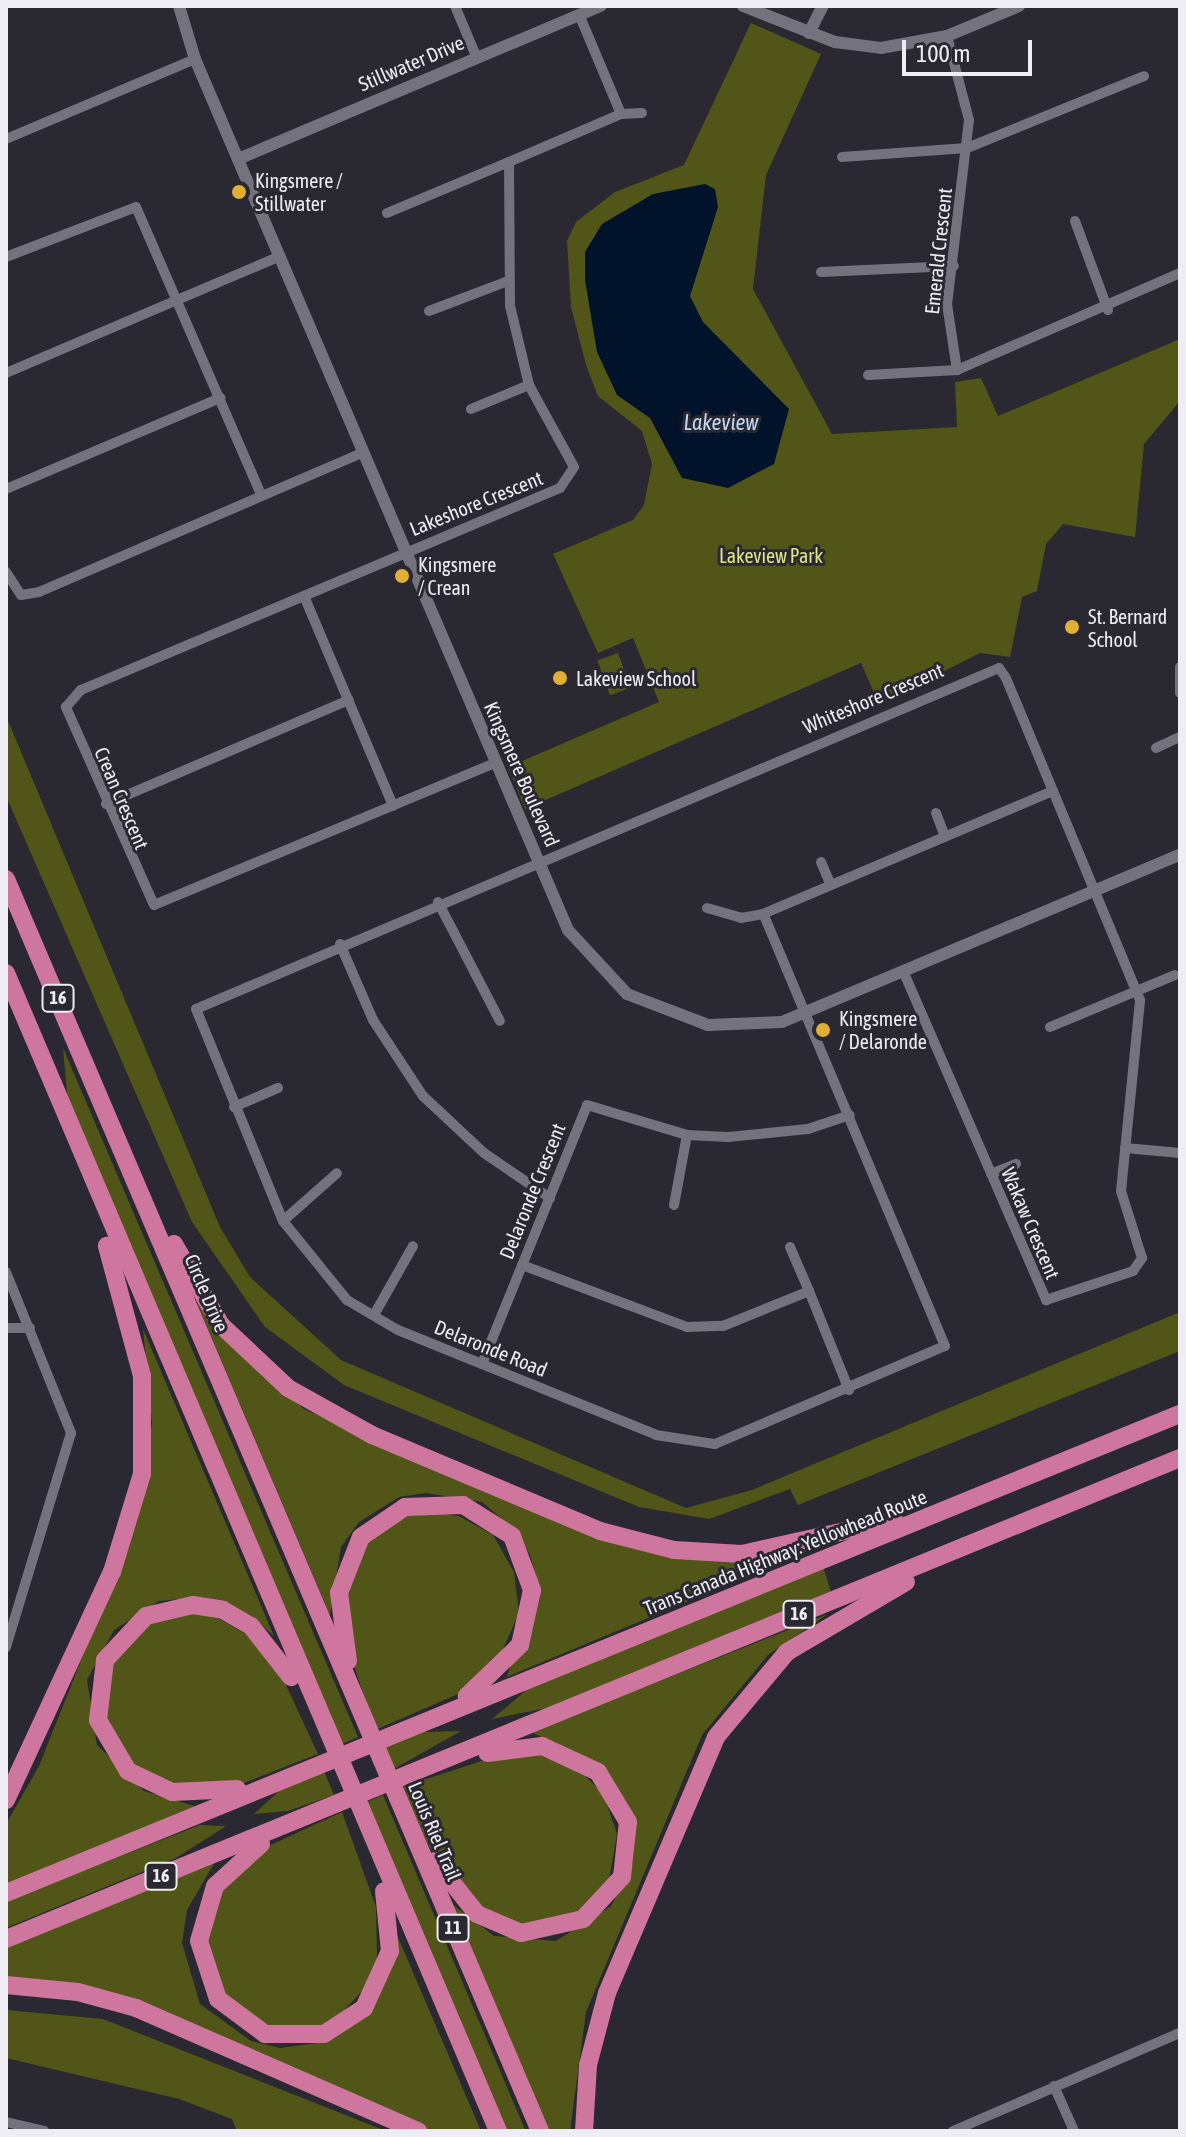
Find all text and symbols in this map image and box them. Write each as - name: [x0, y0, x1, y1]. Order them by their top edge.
- scale bar: [906, 24, 1036, 74]
- street label: Stillwater Drive: [355, 30, 467, 96]
- text: 100 m: [916, 40, 970, 67]
- place label: Kingsmere / Stillwater: [255, 168, 343, 215]
- marker: Kingsmere / Stillwater: [230, 183, 248, 201]
- street label: Emerald Crescent: [919, 187, 957, 315]
- water label: Lakeview: [684, 410, 758, 436]
- street label: Lakeshore Crescent: [406, 465, 546, 541]
- park label: Lakeview Park: [719, 543, 823, 567]
- place label: Kingsmere / Crean: [418, 552, 496, 599]
- marker: Kingsmere / Crean: [393, 567, 411, 585]
- place label: St. Bernard School: [1088, 604, 1167, 651]
- marker: St. Bernard School: [1063, 618, 1081, 636]
- street label: Whiteshore Crescent: [799, 658, 947, 738]
- place label: Lakeview School: [576, 666, 696, 690]
- marker: Lakeview School: [551, 669, 569, 687]
- street label: Kingsmere Boulevard: [479, 698, 565, 850]
- street label: Crean Crescent: [90, 743, 154, 853]
- road number: 16: [40, 984, 76, 1012]
- place label: Kingsmere / Delaronde: [839, 1006, 927, 1053]
- marker: Kingsmere / Delaronde: [814, 1021, 832, 1039]
- street label: Delaronde Crescent: [494, 1120, 570, 1262]
- street label: Wakaw Crescent: [997, 1164, 1065, 1282]
- street label: Circle Drive: [180, 1250, 234, 1336]
- street label: Delaronde Road: [431, 1315, 551, 1381]
- street label: Trans Canada Highway: Yellowhead Route: [640, 1484, 930, 1620]
- road number: 16: [781, 1600, 817, 1628]
- street label: Louis Riel Trail: [403, 1778, 467, 1884]
- road number: 16: [143, 1862, 179, 1890]
- road number: 11: [435, 1914, 471, 1942]

